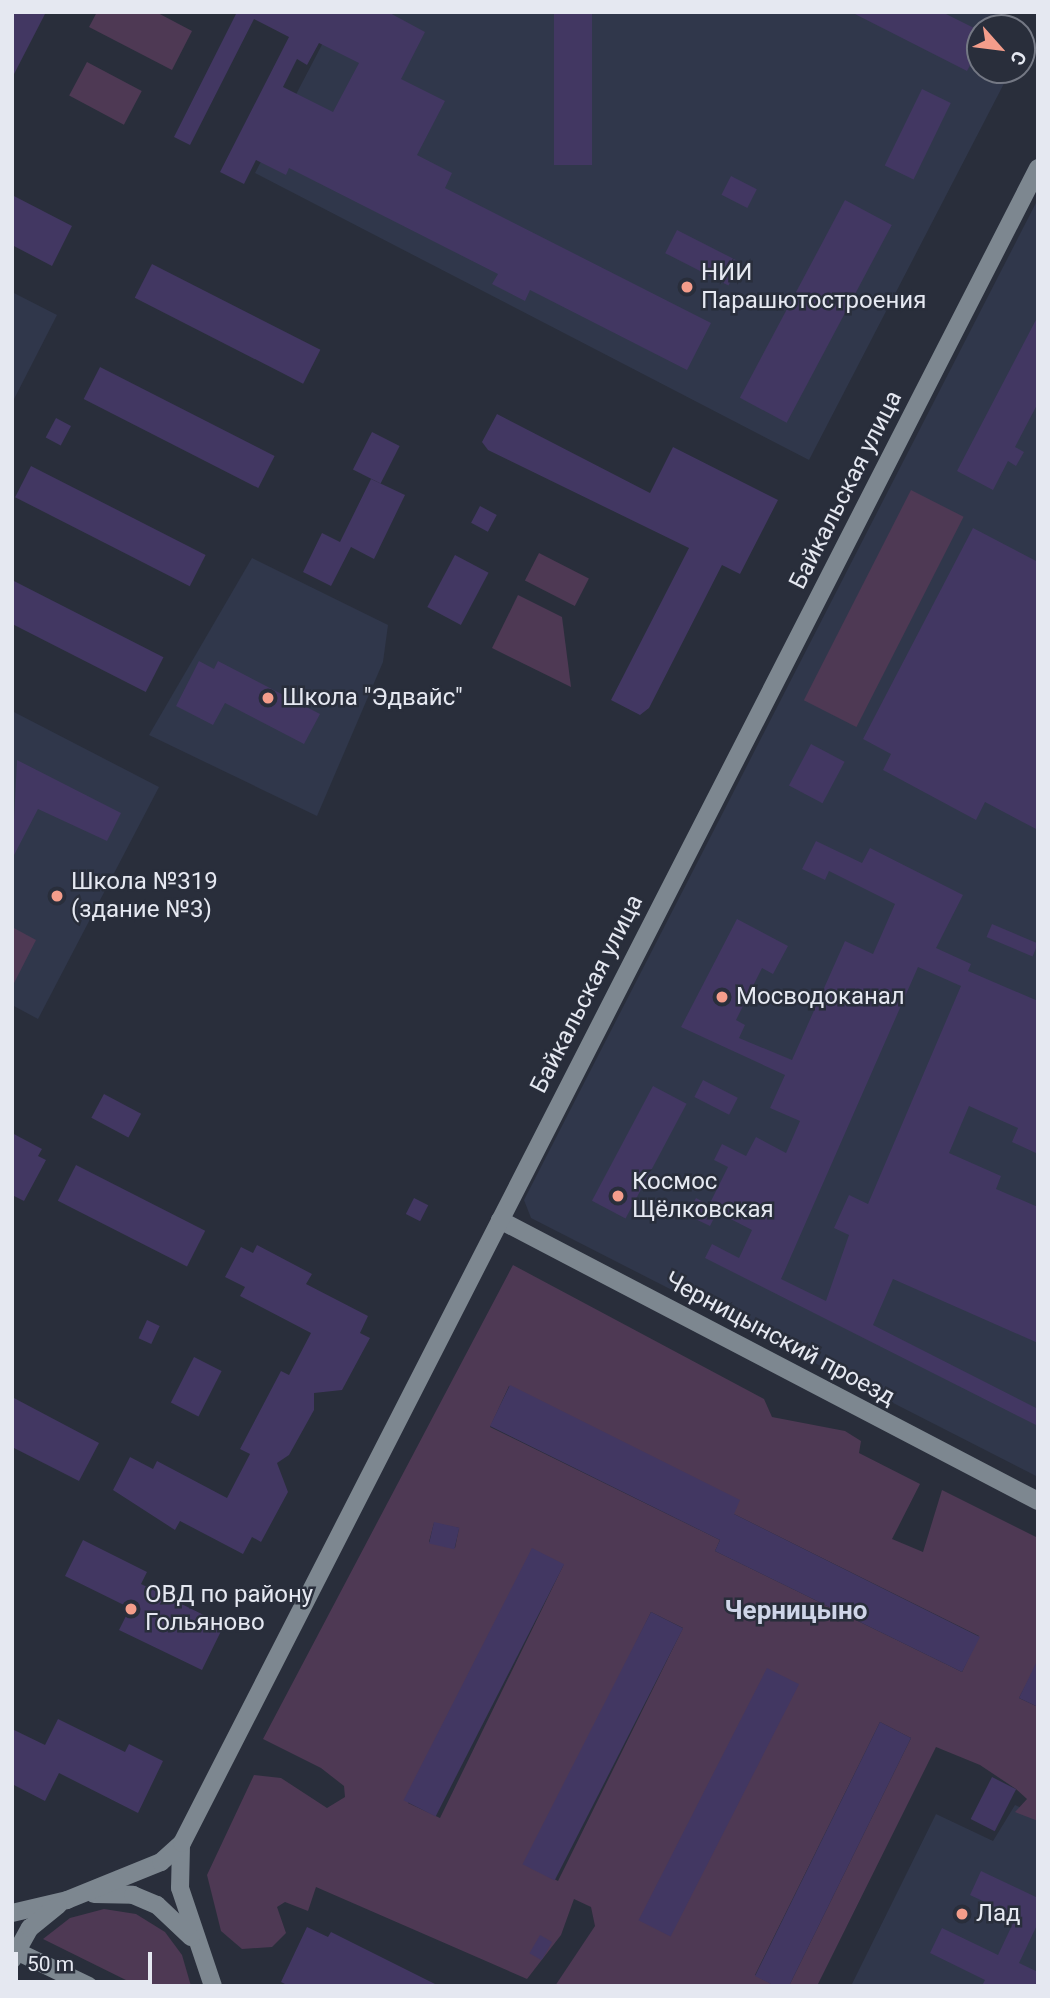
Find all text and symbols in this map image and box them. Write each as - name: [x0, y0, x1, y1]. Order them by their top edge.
- north arrow: [966, 14, 1036, 84]
- text: С: [1005, 47, 1031, 69]
- place label: НИИ Парашютостроения: [701, 259, 926, 315]
- marker: НИИ Парашютостроения: [679, 279, 695, 295]
- street label: Байкальская улица: [784, 386, 908, 594]
- place label: Школа "Эдвайс": [282, 684, 463, 712]
- marker: Школа "Эдвайс": [260, 690, 276, 706]
- place label: Школа №319 (здание №3): [71, 868, 218, 924]
- marker: Школа №319 (здание №3): [49, 888, 65, 904]
- street label: Байкальская улица: [525, 890, 649, 1098]
- place label: Мосводоканал: [736, 983, 905, 1011]
- marker: Мосводоканал: [714, 989, 730, 1005]
- place label: Космос Щёлковская: [632, 1168, 774, 1224]
- marker: Космос Щёлковская: [610, 1188, 626, 1204]
- street label: Черницынский проезд: [660, 1266, 900, 1412]
- place label: ОВД по району Гольяново: [145, 1581, 313, 1637]
- district label: Черницыно: [725, 1595, 867, 1627]
- marker: ОВД по району Гольяново: [123, 1601, 139, 1617]
- place label: Лад: [976, 1900, 1021, 1928]
- marker: Лад: [954, 1906, 970, 1922]
- scale bar: [18, 1938, 156, 1982]
- text: 50 m: [27, 1952, 74, 1976]

